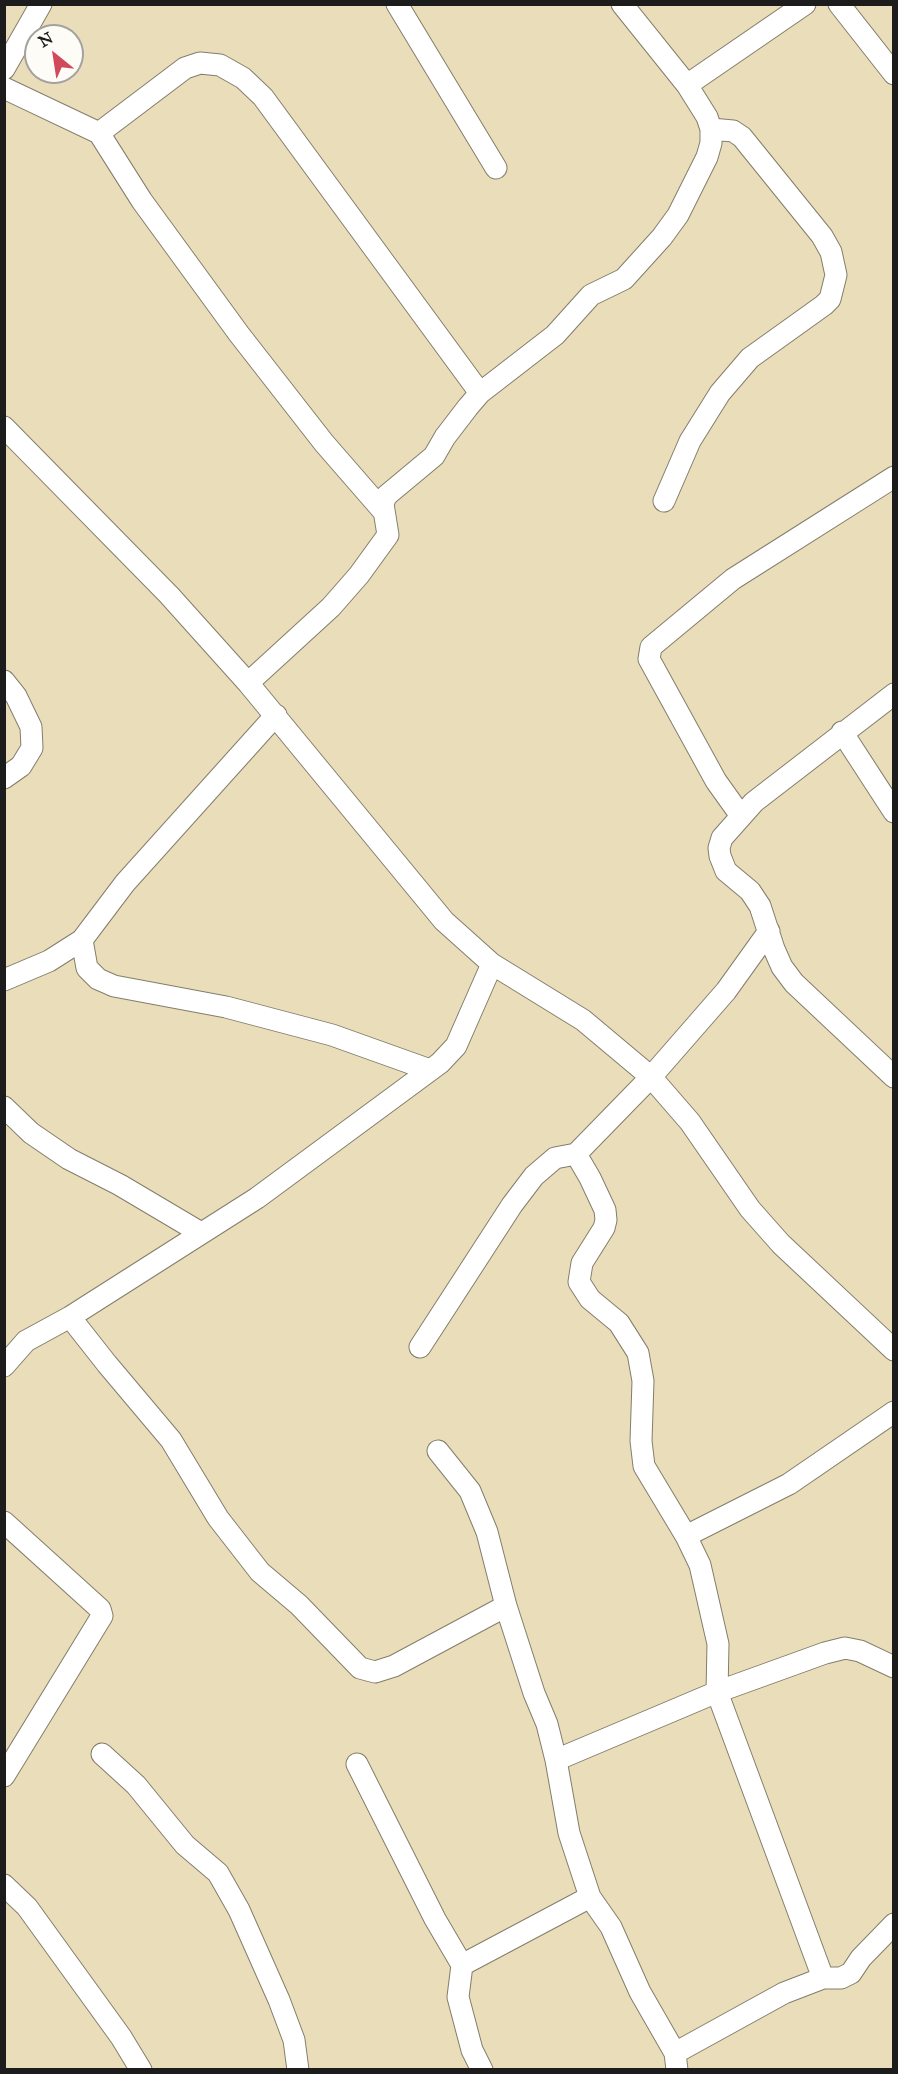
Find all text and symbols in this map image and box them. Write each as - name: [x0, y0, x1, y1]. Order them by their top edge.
- north arrow: [24, 24, 84, 84]
- text: N: [35, 28, 56, 51]

